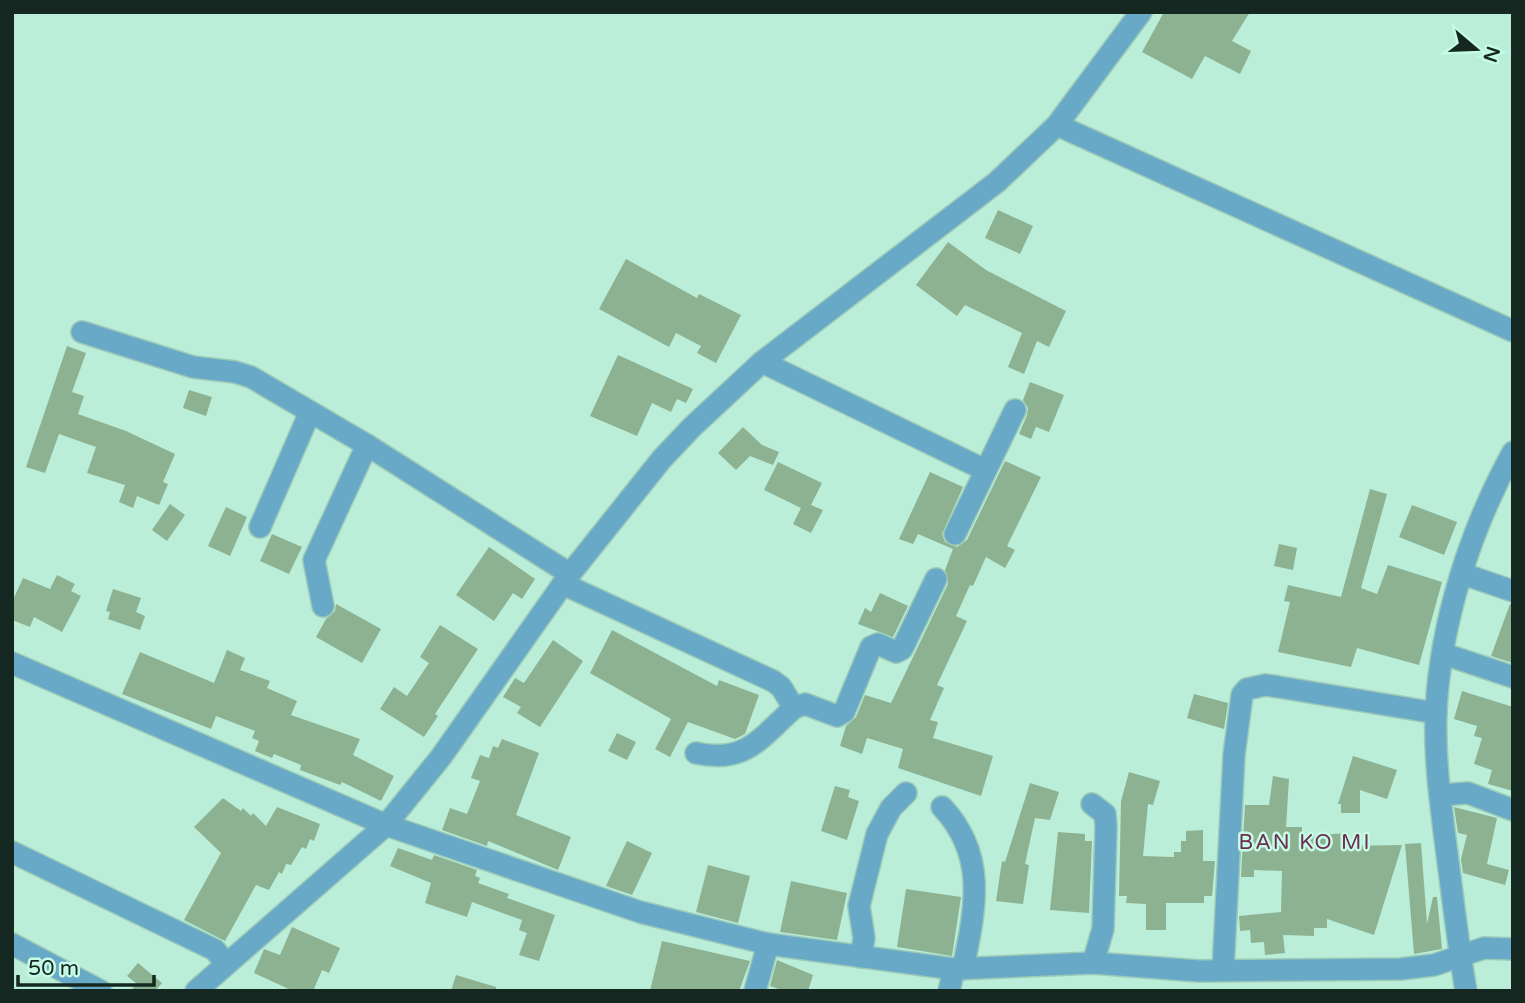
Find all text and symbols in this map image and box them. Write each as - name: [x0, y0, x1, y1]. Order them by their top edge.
- north arrow: [1441, 14, 1511, 84]
- text: N: [1478, 43, 1504, 65]
- district label: BAN KO MI: [1239, 830, 1371, 855]
- scale bar: [18, 944, 154, 988]
- text: 50 m: [28, 956, 79, 981]

